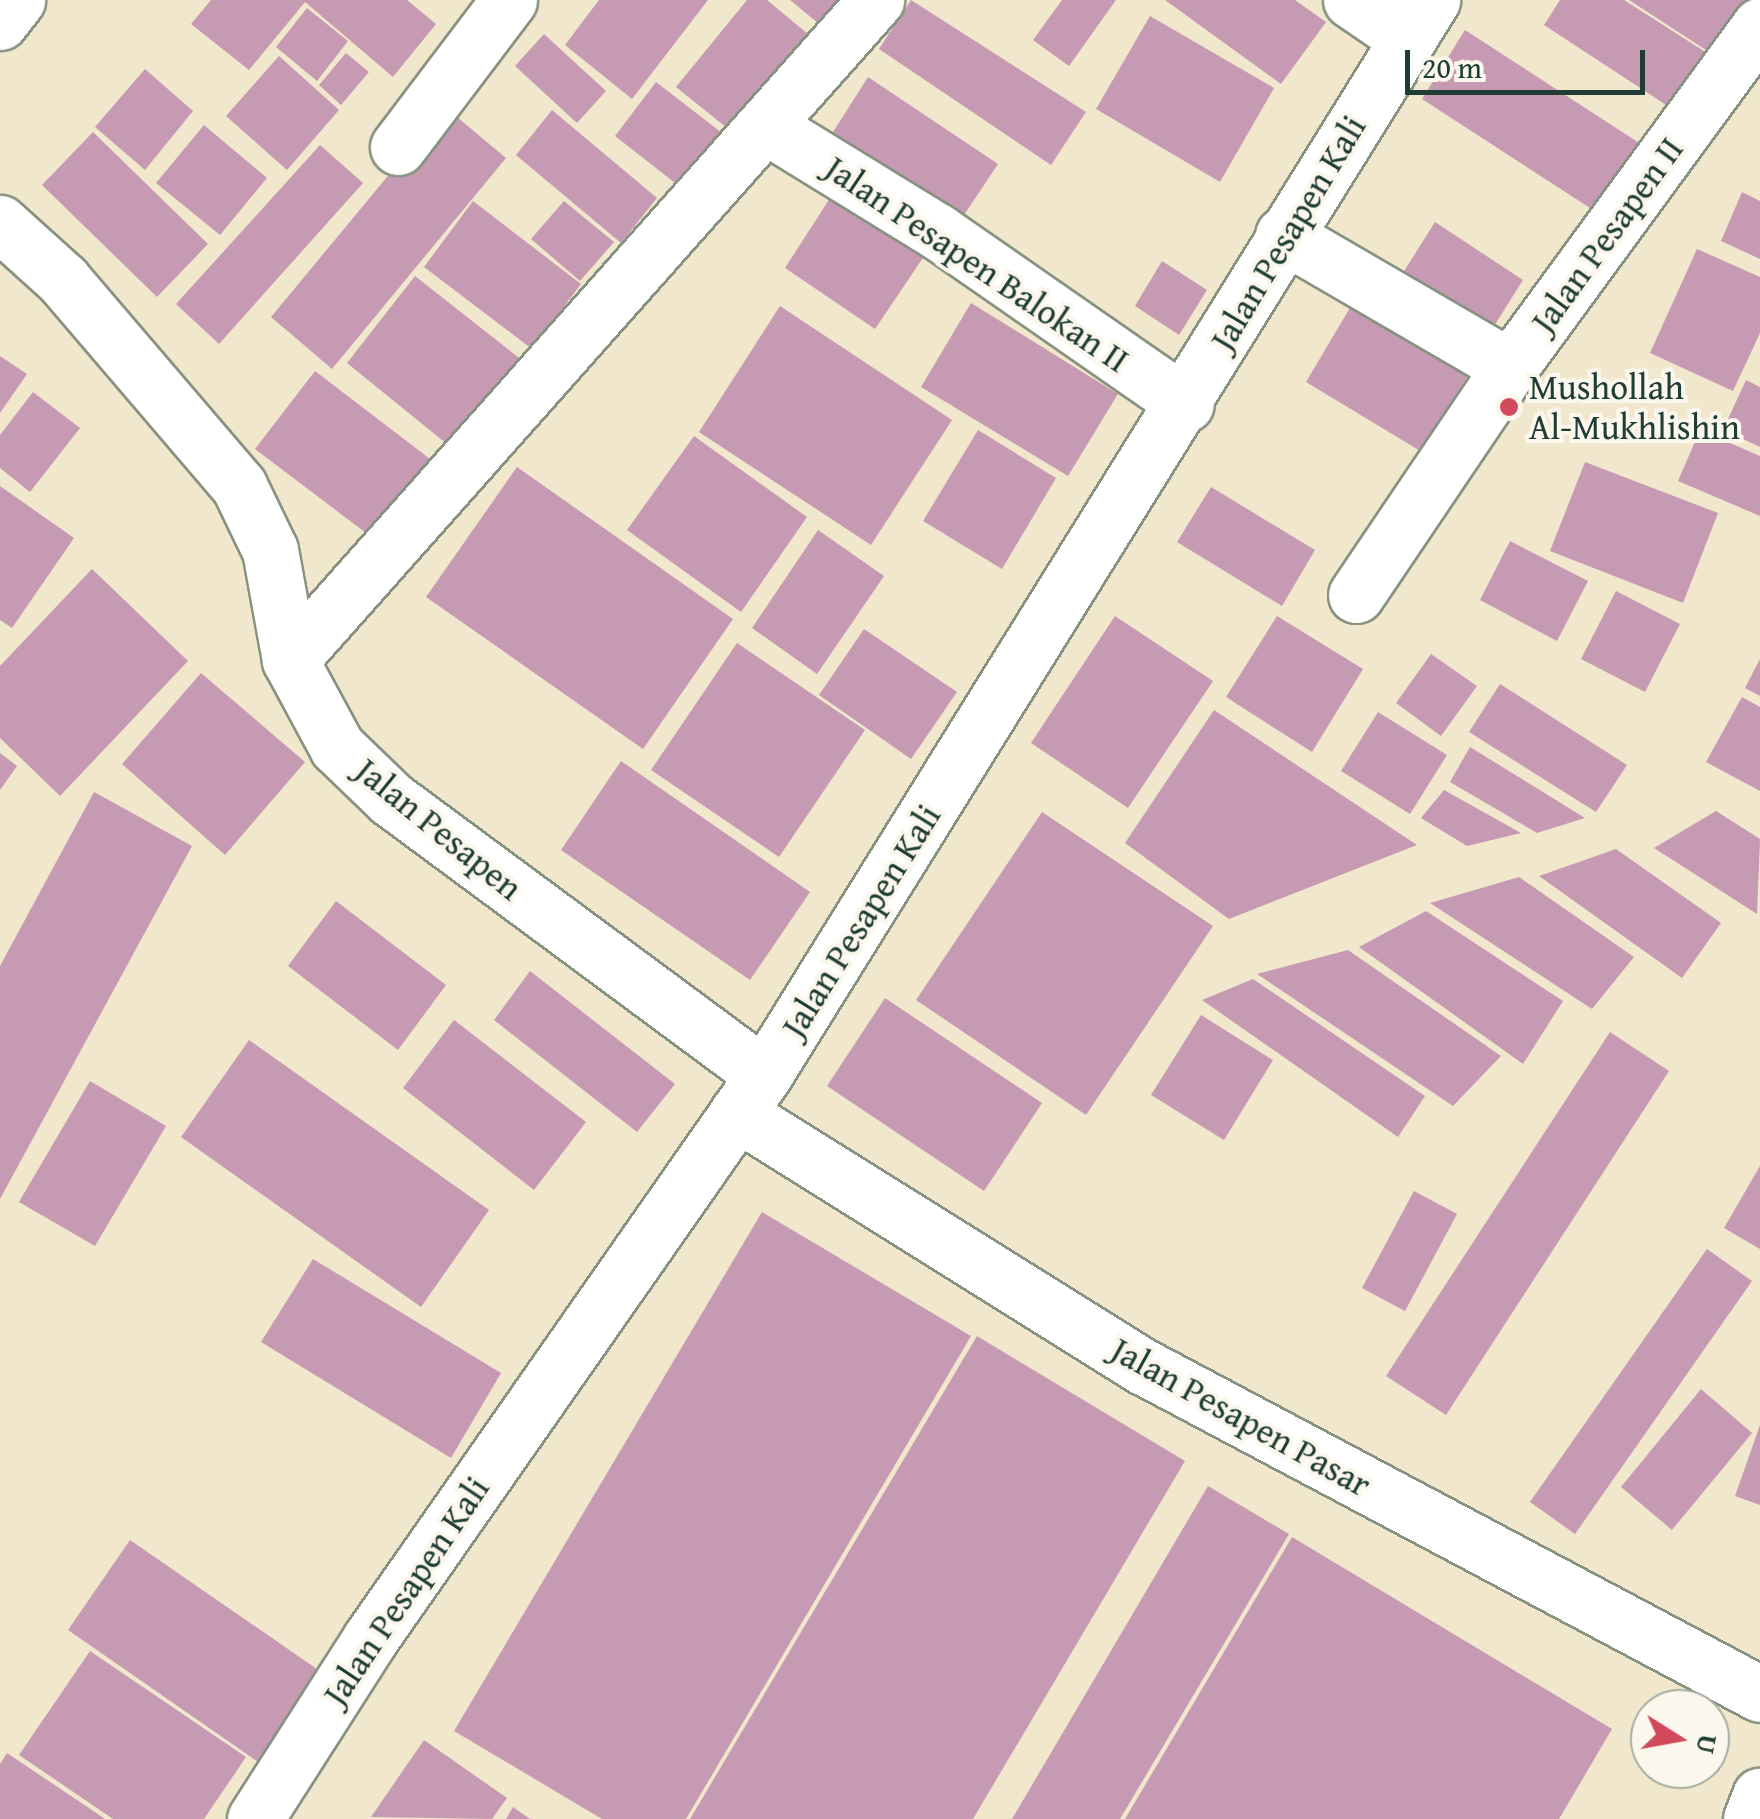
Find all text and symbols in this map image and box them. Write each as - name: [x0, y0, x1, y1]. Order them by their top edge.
- scale bar: [1410, 30, 1650, 92]
- text: 20 m: [1422, 45, 1482, 89]
- street label: Jalan Pesapen Kali: [1201, 108, 1375, 358]
- street label: Jalan Pesapen II: [1522, 129, 1692, 341]
- street label: Jalan Pesapen Balokan II: [817, 147, 1137, 381]
- place label: Mushollah Al-Mukhlishin: [1529, 366, 1740, 448]
- marker: Mushollah Al-Mukhlishin: [1498, 396, 1520, 418]
- street label: Jalan Pesapen: [347, 749, 531, 909]
- street label: Jalan Pesapen Kali: [773, 797, 949, 1045]
- street label: Jalan Pesapen Pasar: [1104, 1328, 1378, 1506]
- street label: Jalan Pesapen Kali: [314, 1469, 498, 1713]
- north arrow: [1630, 1689, 1730, 1789]
- text: U: [1686, 1731, 1730, 1758]

